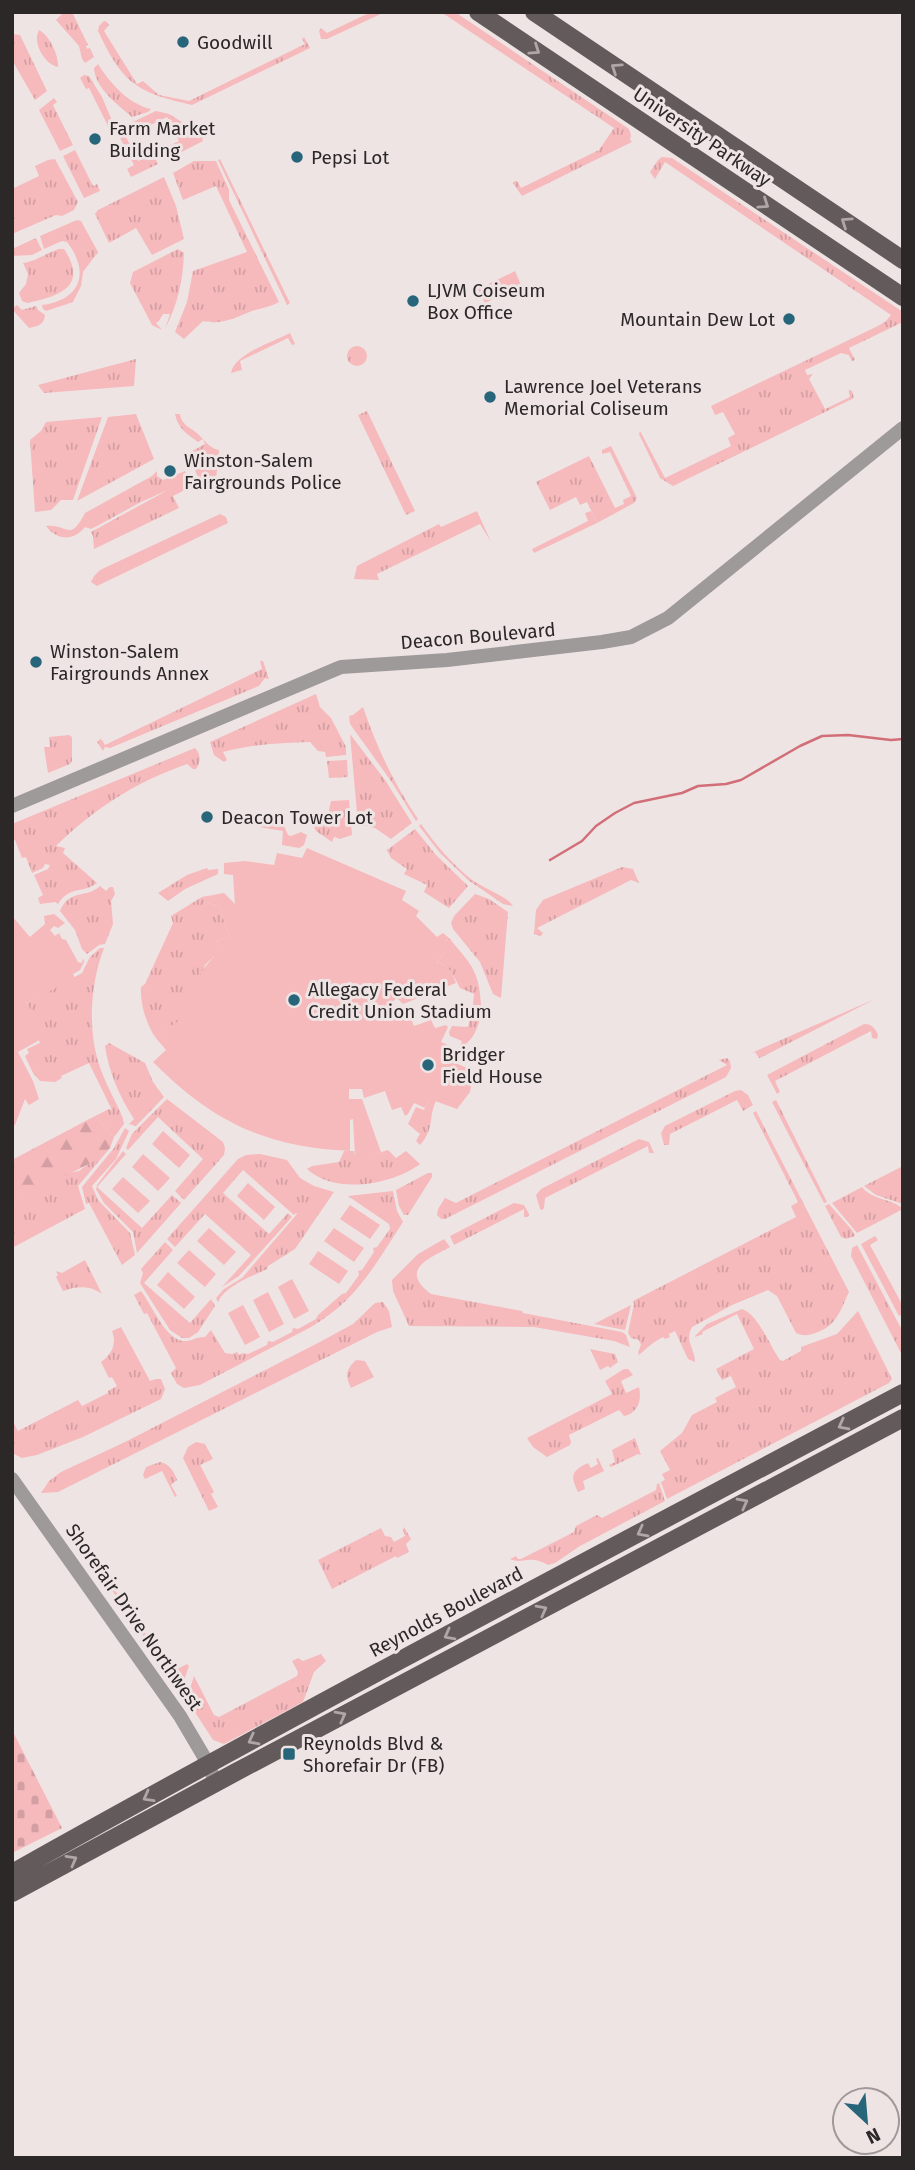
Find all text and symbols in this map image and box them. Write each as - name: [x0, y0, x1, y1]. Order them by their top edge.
- place label: Goodwill: [197, 31, 273, 54]
- marker: Goodwill: [175, 34, 191, 50]
- one-way arrow: [527, 42, 540, 54]
- one-way arrow: [611, 63, 624, 76]
- street label: University Parkway: [629, 82, 776, 192]
- place label: Farm Market Building: [109, 117, 216, 162]
- marker: Farm Market Building: [87, 131, 103, 147]
- place label: Pepsi Lot: [311, 146, 389, 169]
- marker: Pepsi Lot: [289, 149, 305, 165]
- one-way arrow: [757, 196, 770, 209]
- one-way arrow: [841, 217, 854, 230]
- place label: LJVM Coiseum Box Office: [427, 279, 545, 324]
- marker: LJVM Coiseum Box Office: [405, 293, 421, 309]
- place label: Mountain Dew Lot: [620, 308, 775, 331]
- marker: Mountain Dew Lot: [781, 311, 797, 327]
- place label: Lawrence Joel Veterans Memorial Coliseum: [504, 375, 702, 420]
- marker: Lawrence Joel Veterans Memorial Coliseum: [482, 389, 498, 405]
- place label: Winston-Salem Fairgrounds Police: [184, 449, 342, 494]
- marker: Winston-Salem Fairgrounds Police: [162, 463, 178, 479]
- street label: Deacon Boulevard: [399, 618, 557, 654]
- place label: Winston-Salem Fairgrounds Annex: [50, 640, 209, 685]
- marker: Winston-Salem Fairgrounds Annex: [28, 654, 44, 670]
- place label: Deacon Tower Lot: [221, 806, 373, 829]
- marker: Deacon Tower Lot: [199, 809, 215, 825]
- place label: Allegacy Federal Credit Union Stadium: [308, 978, 492, 1023]
- marker: Allegacy Federal Credit Union Stadium: [286, 992, 302, 1008]
- place label: Bridger Field House: [442, 1043, 543, 1088]
- marker: Bridger Field House: [420, 1057, 436, 1073]
- one-way arrow: [837, 1417, 850, 1430]
- one-way arrow: [736, 1498, 748, 1511]
- street label: Shorefair Drive Northwest: [61, 1519, 207, 1715]
- one-way arrow: [636, 1524, 649, 1537]
- street label: Reynolds Boulevard: [365, 1562, 527, 1662]
- one-way arrow: [535, 1605, 547, 1618]
- one-way arrow: [443, 1626, 456, 1640]
- one-way arrow: [334, 1711, 346, 1724]
- one-way arrow: [248, 1731, 260, 1745]
- place label: Reynolds Blvd & Shorefair Dr (FB): [303, 1732, 445, 1777]
- marker: Reynolds Blvd & Shorefair Dr (FB): [281, 1746, 297, 1762]
- one-way arrow: [142, 1789, 155, 1802]
- one-way arrow: [65, 1855, 77, 1868]
- north arrow: [831, 2086, 901, 2156]
- text: N: [863, 2123, 884, 2149]

